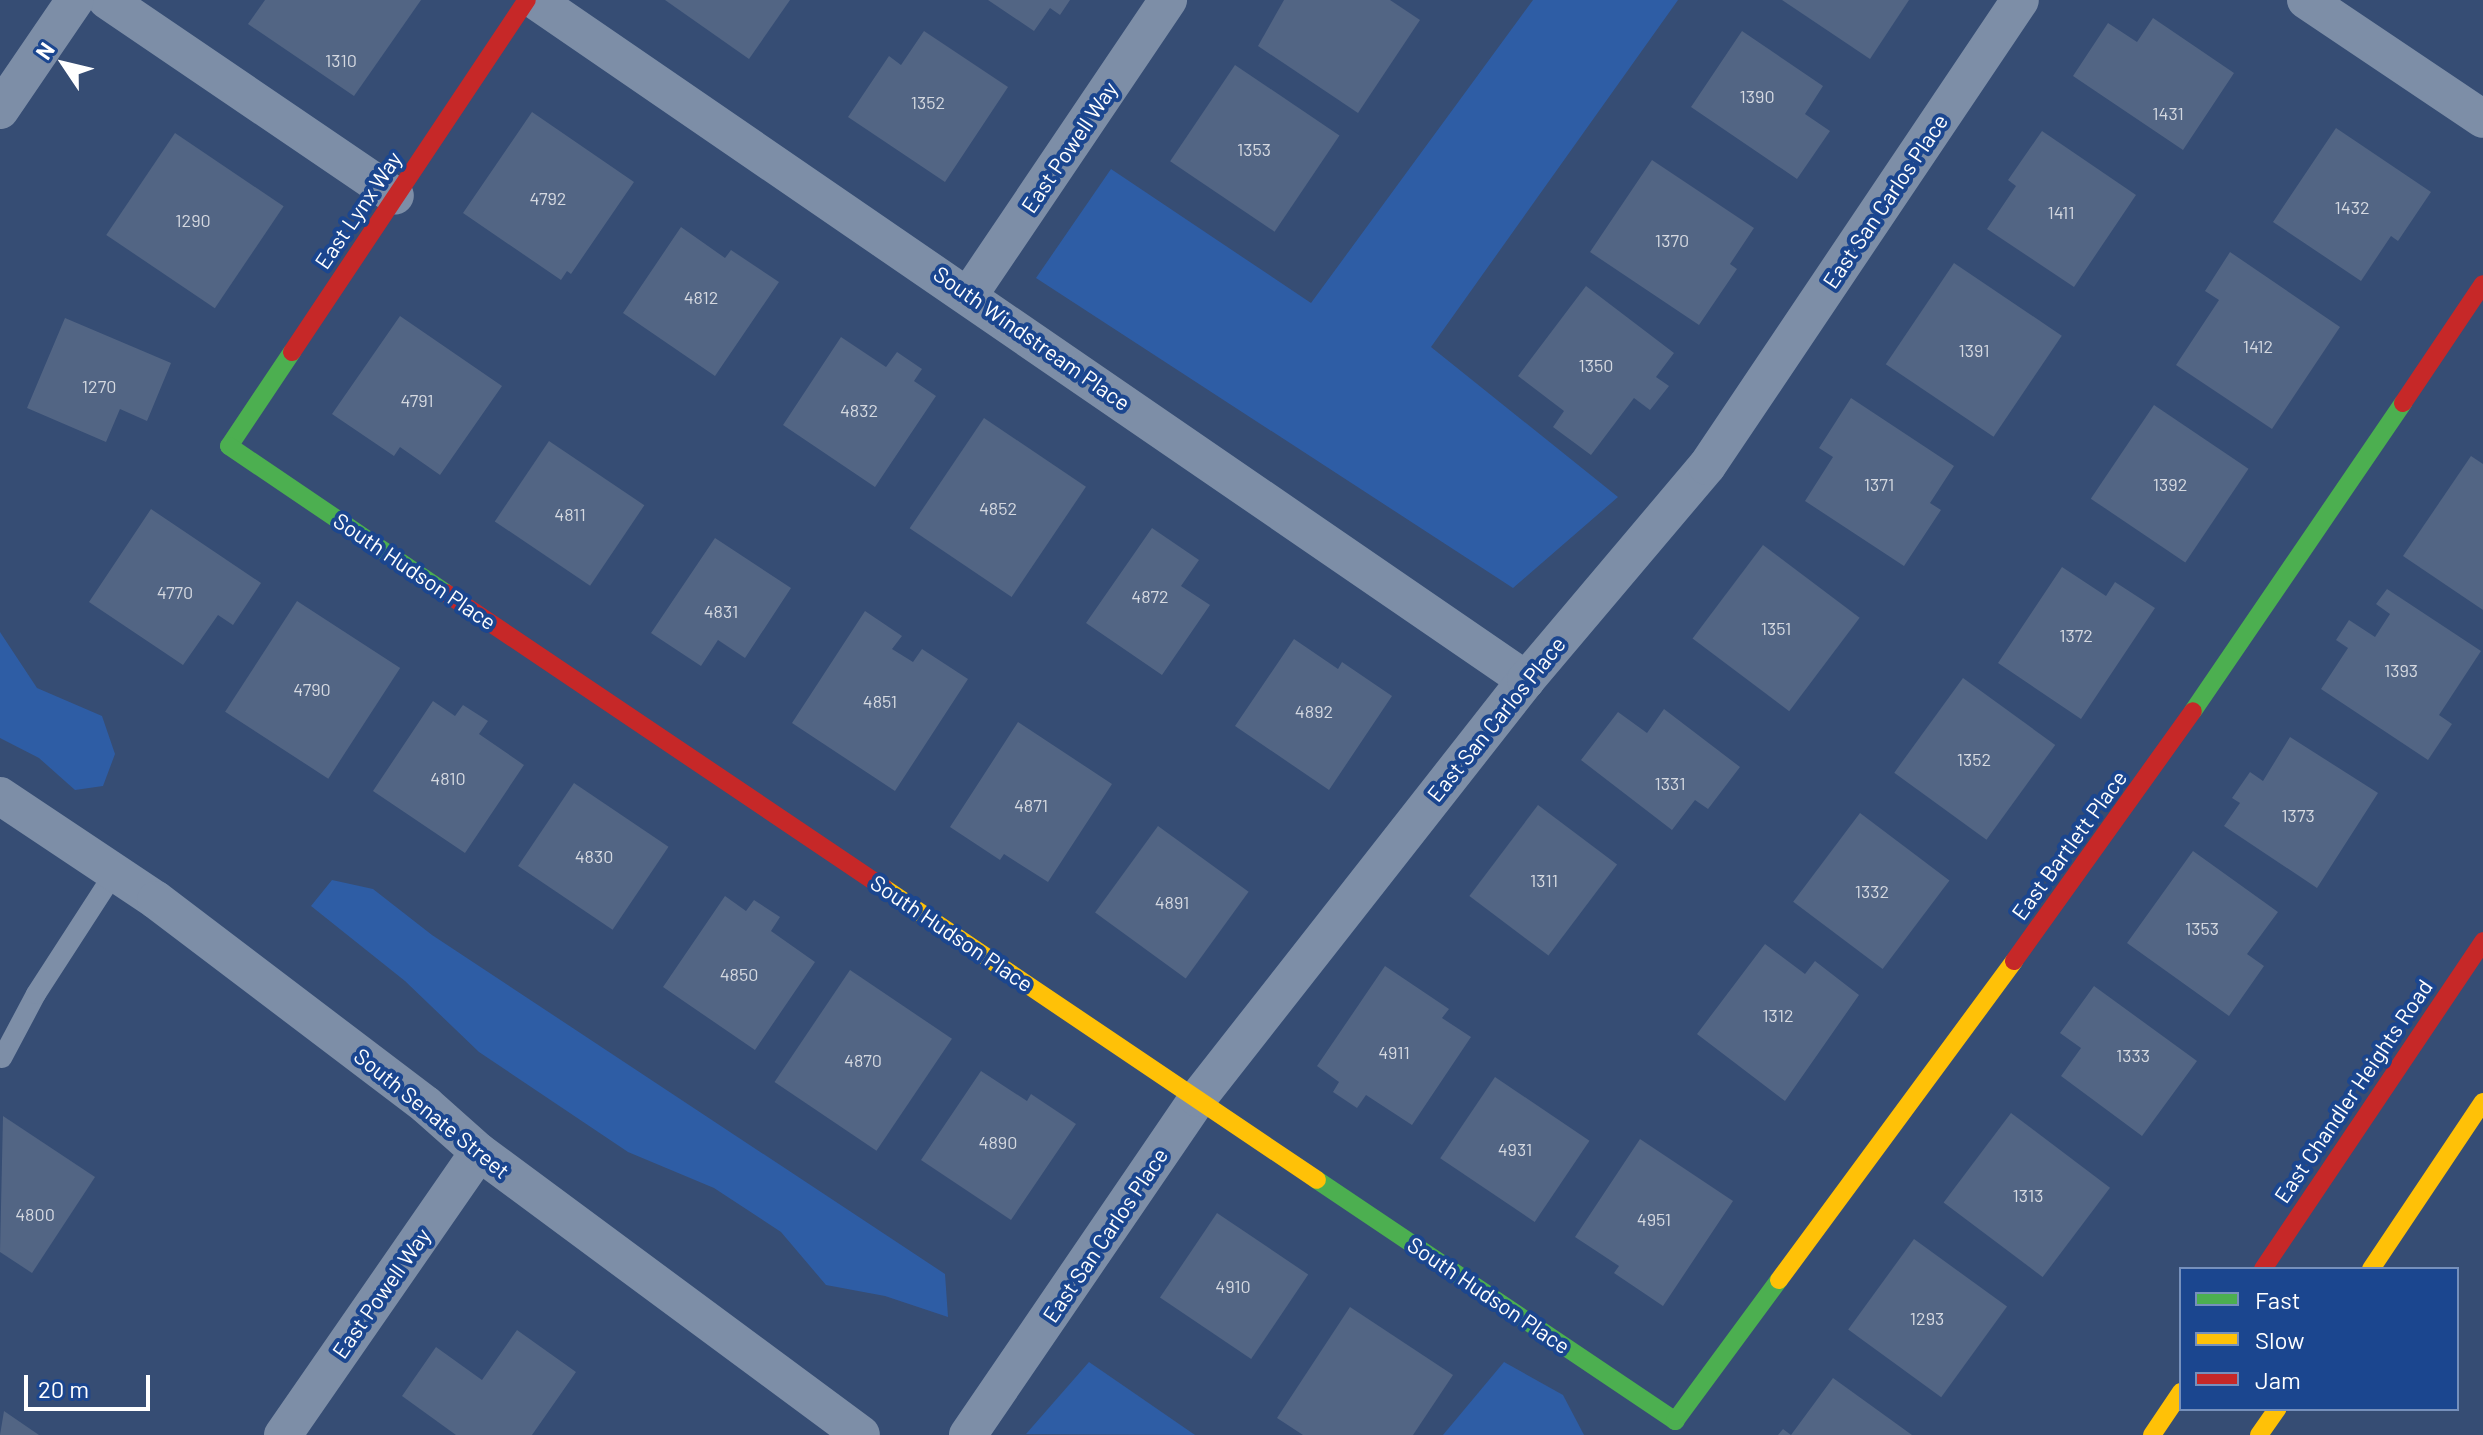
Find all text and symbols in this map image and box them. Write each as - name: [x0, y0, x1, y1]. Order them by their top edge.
- north arrow: [24, 24, 104, 104]
- text: N: [29, 37, 59, 64]
- house number: 1310: [325, 49, 357, 71]
- street label: East Powell Way: [1015, 76, 1123, 218]
- house number: 1390: [1739, 85, 1775, 107]
- house number: 1352: [911, 91, 945, 113]
- house number: 1431: [2152, 102, 2184, 124]
- street label: East San Carlos Place: [1817, 109, 1953, 293]
- house number: 1353: [1237, 138, 1271, 160]
- street label: East Lynx Way: [309, 146, 407, 274]
- house number: 4792: [530, 187, 566, 209]
- house number: 1432: [2334, 196, 2370, 218]
- house number: 1411: [2047, 201, 2075, 223]
- house number: 1290: [175, 209, 211, 231]
- house number: 1370: [1655, 229, 1689, 251]
- street label: South Windstream Place: [929, 260, 1135, 416]
- house number: 4812: [684, 286, 718, 308]
- house number: 1412: [2243, 335, 2273, 357]
- house number: 1391: [1959, 339, 1989, 361]
- house number: 1350: [1579, 354, 1613, 376]
- house number: 1270: [82, 375, 116, 397]
- house number: 4791: [400, 389, 434, 411]
- house number: 4832: [840, 399, 878, 421]
- house number: 1371: [1864, 473, 1894, 495]
- house number: 1392: [2153, 473, 2187, 495]
- house number: 4852: [979, 497, 1017, 519]
- house number: 4811: [554, 503, 586, 525]
- street label: South Hudson Place: [329, 507, 501, 635]
- house number: 4770: [157, 581, 193, 603]
- house number: 4872: [1131, 585, 1169, 607]
- house number: 4831: [704, 600, 738, 622]
- house number: 1351: [1761, 617, 1791, 639]
- house number: 1372: [2059, 624, 2093, 646]
- street label: East San Carlos Place: [1421, 631, 1571, 807]
- house number: 1393: [2384, 659, 2418, 681]
- house number: 4790: [293, 678, 331, 700]
- house number: 4851: [863, 690, 897, 712]
- house number: 4892: [1295, 700, 1333, 722]
- house number: 1352: [1957, 748, 1991, 770]
- street label: East Bartlett Place: [2006, 765, 2132, 925]
- house number: 4810: [430, 767, 466, 789]
- house number: 1331: [1654, 772, 1686, 794]
- house number: 4871: [1014, 794, 1048, 816]
- house number: 1373: [2281, 804, 2315, 826]
- house number: 4830: [575, 845, 613, 867]
- street label: South Hudson Place: [866, 869, 1038, 997]
- house number: 1311: [1530, 869, 1558, 891]
- house number: 1332: [1855, 880, 1889, 902]
- house number: 4891: [1155, 891, 1189, 913]
- house number: 1353: [2185, 917, 2219, 939]
- house number: 4850: [720, 963, 758, 985]
- street label: East Chandler Heights Road: [2268, 974, 2438, 1208]
- house number: 1312: [1762, 1004, 1794, 1026]
- house number: 4911: [1378, 1041, 1410, 1063]
- street label: South Senate Street: [349, 1042, 515, 1184]
- house number: 1333: [2116, 1044, 2150, 1066]
- house number: 4870: [844, 1049, 882, 1071]
- house number: 4890: [979, 1131, 1017, 1153]
- house number: 4931: [1498, 1138, 1532, 1160]
- street label: East San Carlos Place: [1037, 1143, 1173, 1327]
- house number: 1313: [2012, 1184, 2044, 1206]
- house number: 4800: [15, 1203, 55, 1225]
- house number: 4951: [1637, 1208, 1671, 1230]
- street label: East Powell Way: [326, 1223, 436, 1363]
- street label: South Hudson Place: [1403, 1231, 1575, 1359]
- legend: [2179, 1267, 2459, 1411]
- house number: 4910: [1215, 1275, 1251, 1297]
- text: Fast: [2255, 1285, 2300, 1314]
- house number: 1293: [1910, 1307, 1944, 1329]
- text: Slow: [2255, 1325, 2304, 1354]
- scale bar: [28, 1359, 154, 1409]
- text: Jam: [2255, 1365, 2301, 1394]
- text: 20 m: [38, 1374, 89, 1403]

